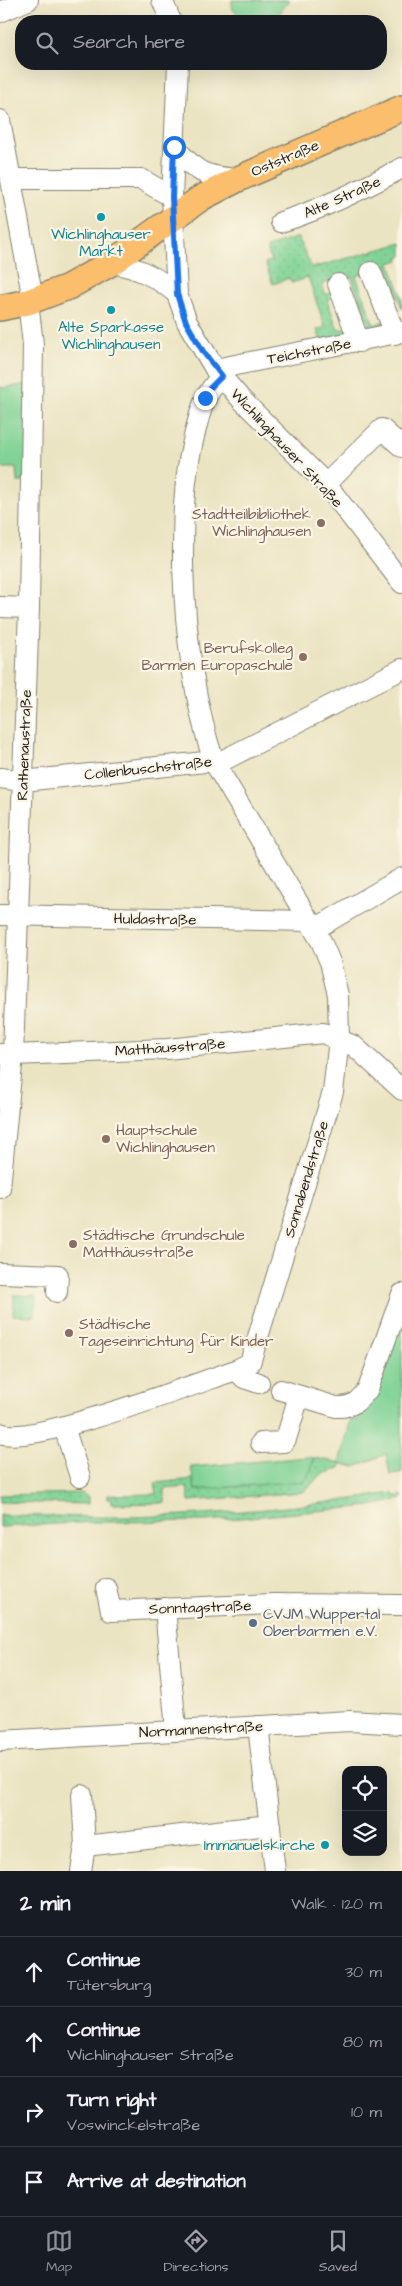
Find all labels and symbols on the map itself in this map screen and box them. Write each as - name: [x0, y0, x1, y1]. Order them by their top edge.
- street label: Oststraße: [248, 135, 322, 182]
- route start: [163, 136, 186, 159]
- street label: Alte Straße: [300, 171, 384, 224]
- marker: Wichlinghauser Markt: [95, 211, 107, 223]
- place label: Wichlinghauser Markt: [51, 224, 151, 262]
- marker: Alte Sparkasse Wichlinghausen: [105, 304, 117, 316]
- place label: Alte Sparkasse Wichlinghausen: [58, 317, 164, 356]
- street label: Teichstraße: [265, 333, 353, 370]
- street label: Wichlinghauser Straße: [225, 384, 348, 513]
- route end: [194, 387, 217, 410]
- place label: Stadtteilbibliothek Wichlinghausen: [192, 504, 311, 543]
- marker: Stadtteilbibliothek Wichlinghausen: [315, 517, 327, 529]
- place label: Berufskolleg Barmen Europaschule: [141, 638, 293, 676]
- marker: Berufskolleg Barmen Europaschule: [297, 651, 309, 663]
- street label: Rathenaustraße: [12, 689, 37, 801]
- street label: Collenbuschstraße: [83, 751, 213, 786]
- street label: Huldastraße: [113, 908, 197, 931]
- street label: Matthäusstraße: [114, 1033, 226, 1062]
- street label: Sonnabendstraße: [279, 1118, 334, 1240]
- place label: Hauptschule Wichlinghausen: [116, 1120, 215, 1159]
- marker: Hauptschule Wichlinghausen: [100, 1133, 112, 1145]
- place label: Städtische Grundschule Matthäusstraße: [83, 1225, 245, 1263]
- marker: Städtische Grundschule Matthäusstraße: [67, 1238, 79, 1250]
- place label: Städtische Tageseinrichtung für Kinder: [79, 1314, 273, 1353]
- marker: Städtische Tageseinrichtung für Kinder: [63, 1327, 75, 1339]
- street label: Sonntagstraße: [148, 1595, 252, 1621]
- place label: CVJM Wuppertal Oberbarmen e.V.: [263, 1604, 380, 1642]
- marker: CVJM Wuppertal Oberbarmen e.V.: [247, 1617, 259, 1629]
- street label: Normannenstraße: [138, 1716, 264, 1743]
- place label: Immanuelskirche: [204, 1835, 315, 1856]
- marker: Immanuelskirche: [319, 1839, 331, 1851]

